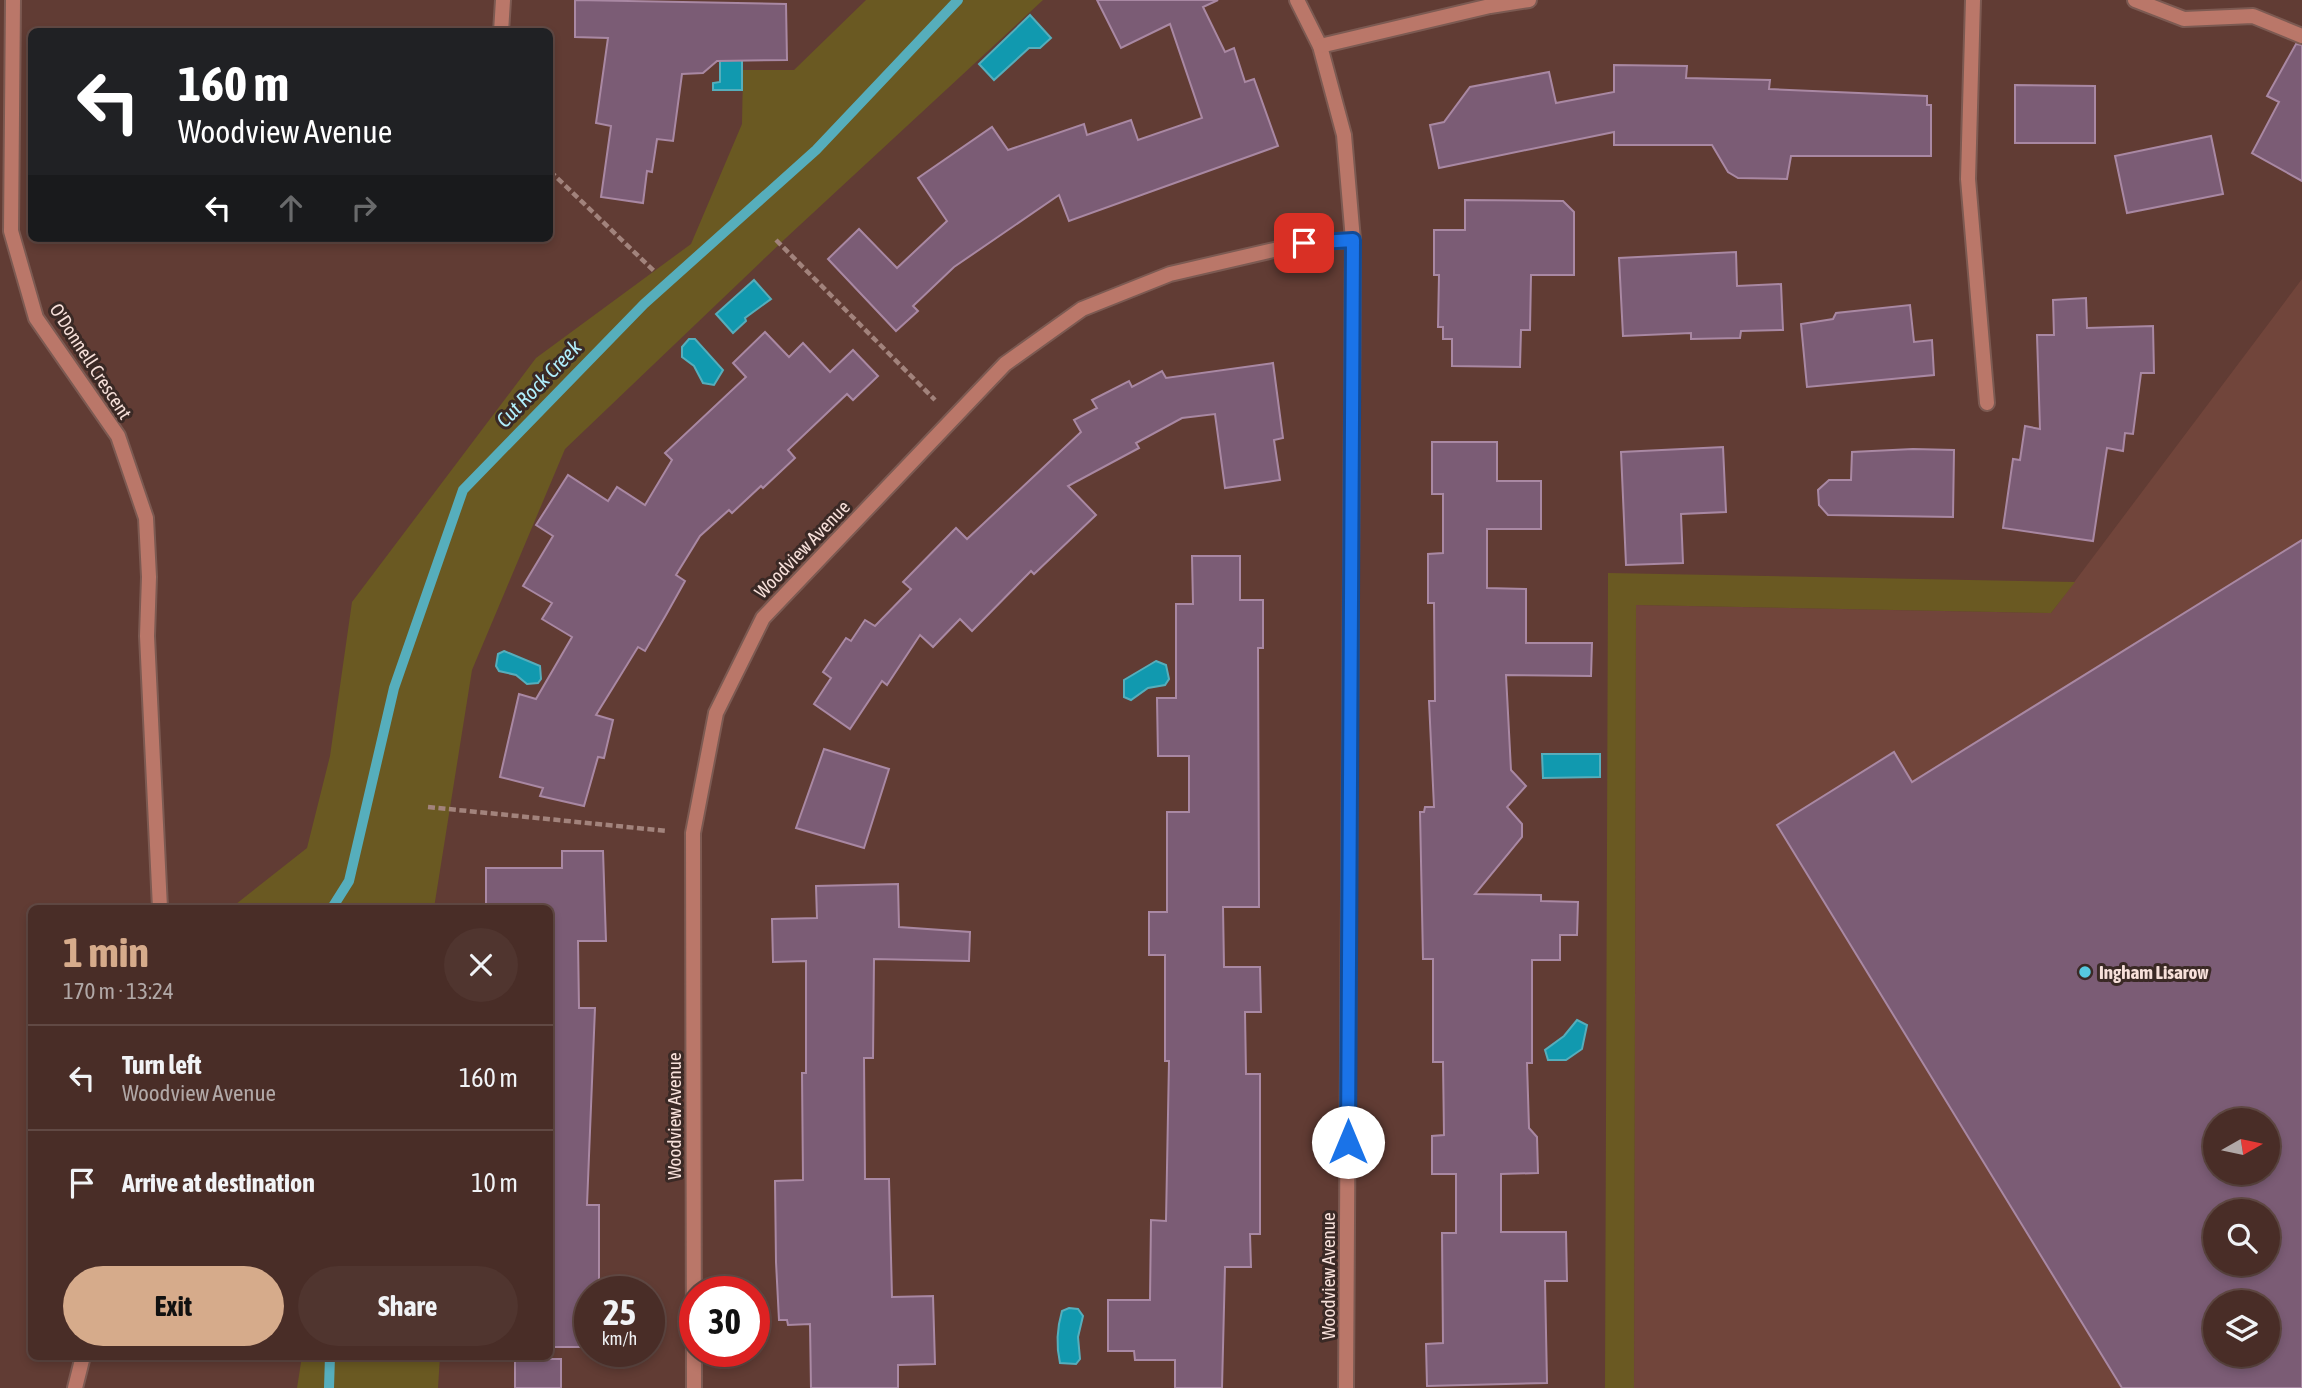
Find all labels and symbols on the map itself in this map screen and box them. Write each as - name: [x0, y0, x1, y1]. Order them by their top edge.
- pin: [1274, 213, 1334, 273]
- street label: O'Donnell Crescent: [45, 299, 137, 423]
- water label: Cut Rock Creek: [491, 334, 586, 432]
- street label: Woodview Avenue: [750, 496, 854, 602]
- place label: Ingham Lisarow: [2099, 961, 2209, 983]
- marker: Ingham Lisarow: [2077, 964, 2093, 980]
- street label: Woodview Avenue: [663, 1052, 685, 1180]
- position arrow: [1311, 1105, 1385, 1179]
- north arrow: [2203, 1108, 2280, 1185]
- street label: Woodview Avenue: [1317, 1212, 1339, 1340]
- speed limit sign: 30: [679, 1276, 770, 1367]

